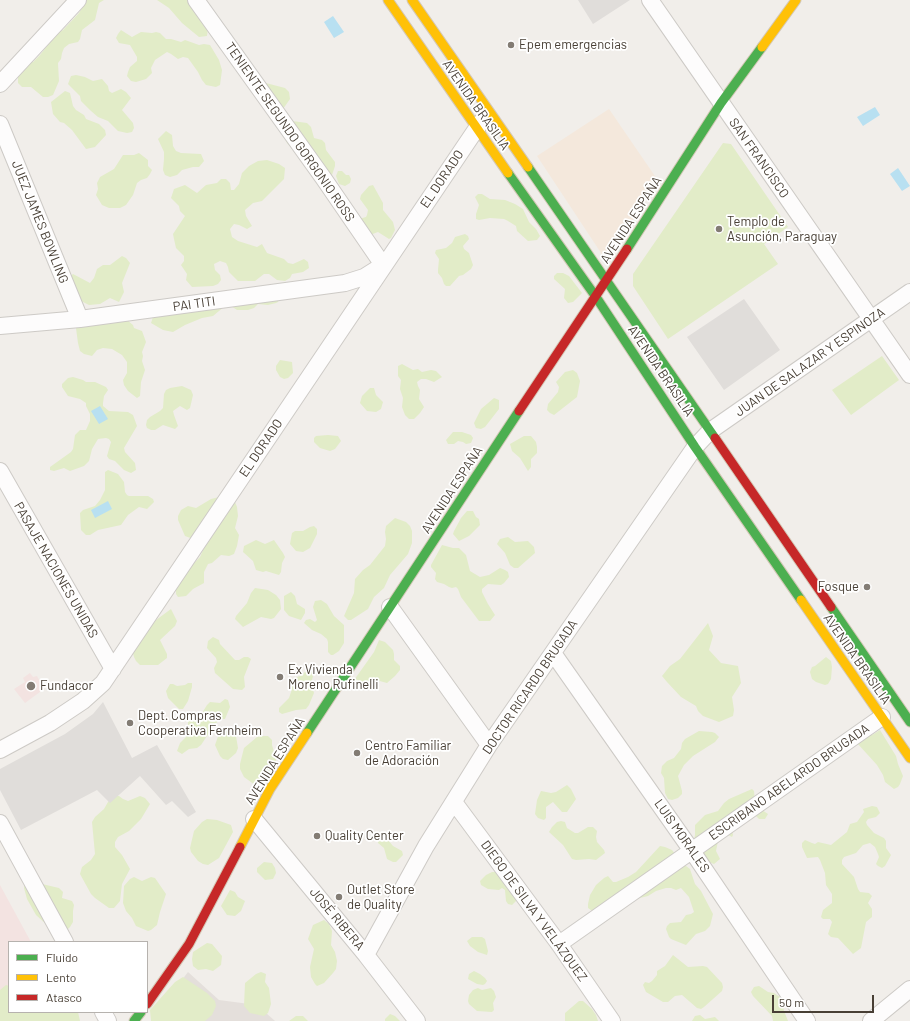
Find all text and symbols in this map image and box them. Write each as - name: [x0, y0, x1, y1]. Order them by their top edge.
- place label: Epem emergencias: [519, 37, 627, 53]
- street label: TENIENTE SEGUNDO GORGONIO ROSS: [222, 39, 358, 225]
- marker: Epem emergencias: [506, 40, 516, 50]
- street label: AVENIDA BRASILIA: [439, 57, 513, 153]
- street label: SAN FRANCISCO: [726, 115, 792, 201]
- street label: EL DORADO: [417, 147, 467, 211]
- street label: JUEZ JAMES BOWLING: [8, 158, 72, 286]
- street label: AVENIDA ESPAÑA: [597, 174, 665, 266]
- place label: Templo de Asunción, Paraguay: [727, 214, 837, 245]
- marker: Templo de Asunción, Paraguay: [714, 224, 724, 234]
- street label: PAI TITI: [172, 293, 216, 315]
- street label: JUAN DE SALAZAR Y ESPINOZA: [732, 304, 888, 420]
- street label: AVENIDA BRASILIA: [625, 322, 697, 420]
- street label: EL DORADO: [236, 416, 286, 480]
- street label: AVENIDA ESPAÑA: [418, 444, 486, 536]
- street label: PASAJE NACIONES UNIDAS: [11, 499, 101, 641]
- place label: Fosque: [818, 579, 859, 595]
- marker: Fosque: [862, 582, 872, 592]
- street label: AVENIDA BRASILIA: [820, 611, 894, 707]
- street label: DOCTOR RICARDO BRUGADA: [479, 617, 581, 757]
- place label: Ex Vivienda Moreno Rufinelli: [288, 662, 379, 693]
- marker: Ex Vivienda Moreno Rufinelli: [275, 672, 285, 682]
- place label: Fundacor: [40, 678, 93, 694]
- marker: Fundacor: [25, 680, 37, 692]
- place label: Dept. Compras Cooperativa Fernheim: [138, 708, 262, 739]
- street label: AVENIDA ESPAÑA: [242, 714, 308, 808]
- marker: Dept. Compras Cooperativa Fernheim: [125, 718, 135, 728]
- street label: ESCRIBANO ABELARDO BRUGADA: [706, 721, 872, 843]
- place label: Centro Familiar de Adoración: [365, 738, 451, 769]
- marker: Centro Familiar de Adoración: [352, 748, 362, 758]
- street label: LUIS MORALES: [651, 796, 713, 876]
- place label: Quality Center: [325, 828, 404, 844]
- marker: Quality Center: [312, 831, 322, 841]
- street label: DIEGO DE SILVA Y VELÁZQUEZ: [478, 837, 590, 985]
- place label: Outlet Store de Quality: [347, 882, 415, 913]
- street label: JOSÉ RIBERA: [306, 884, 368, 954]
- marker: Outlet Store de Quality: [334, 892, 344, 902]
- legend: [8, 941, 148, 1013]
- text: Fluido: [46, 950, 78, 964]
- text: Lento: [46, 970, 76, 984]
- scale bar: [774, 987, 876, 1013]
- text: Atasco: [46, 990, 82, 1004]
- text: 50 m: [779, 995, 804, 1009]

